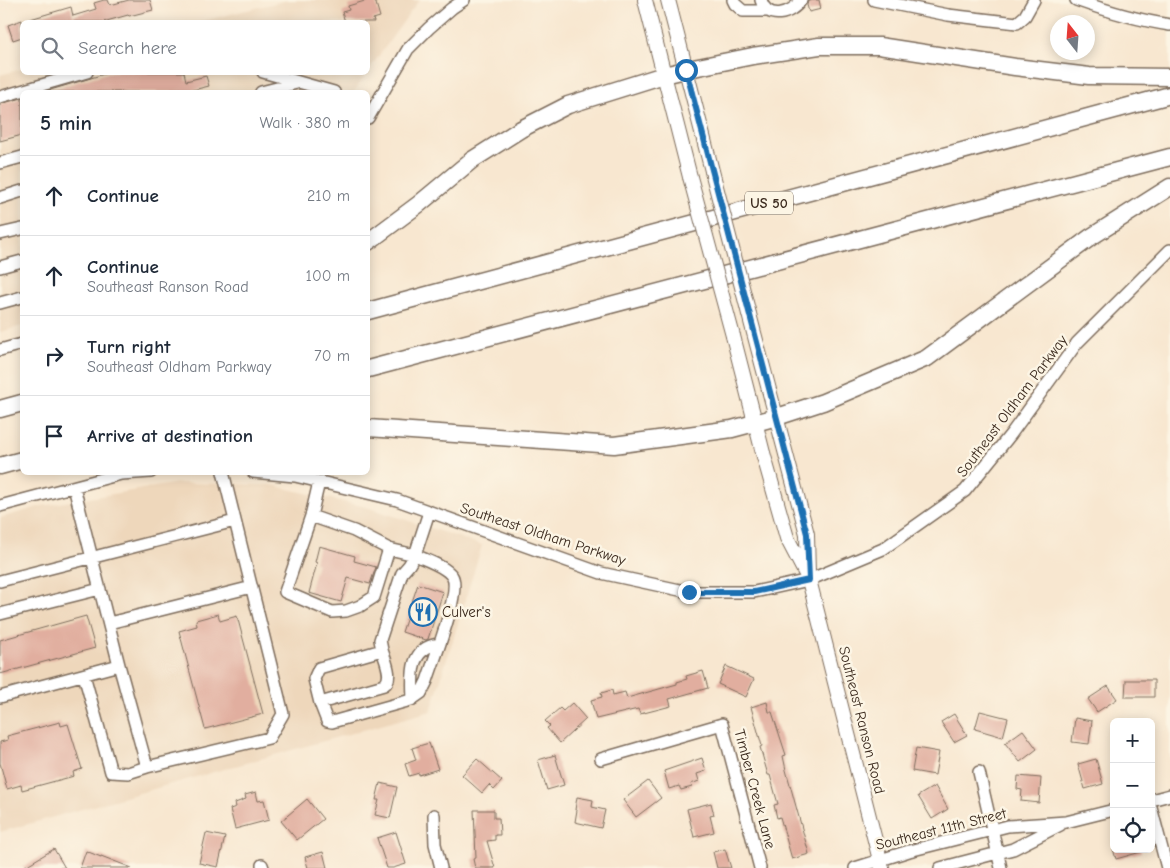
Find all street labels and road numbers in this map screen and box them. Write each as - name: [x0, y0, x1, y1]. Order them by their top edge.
- road number: US 50: [745, 192, 793, 214]
- street label: Southeast Oldham Parkway: [953, 331, 1071, 480]
- street label: Southeast Oldham Parkway: [458, 499, 628, 569]
- street label: Southeast Ranson Road: [835, 644, 889, 796]
- street label: Timber Creek Lane: [730, 727, 780, 851]
- street label: Southeast 11th Street: [874, 804, 1009, 854]

